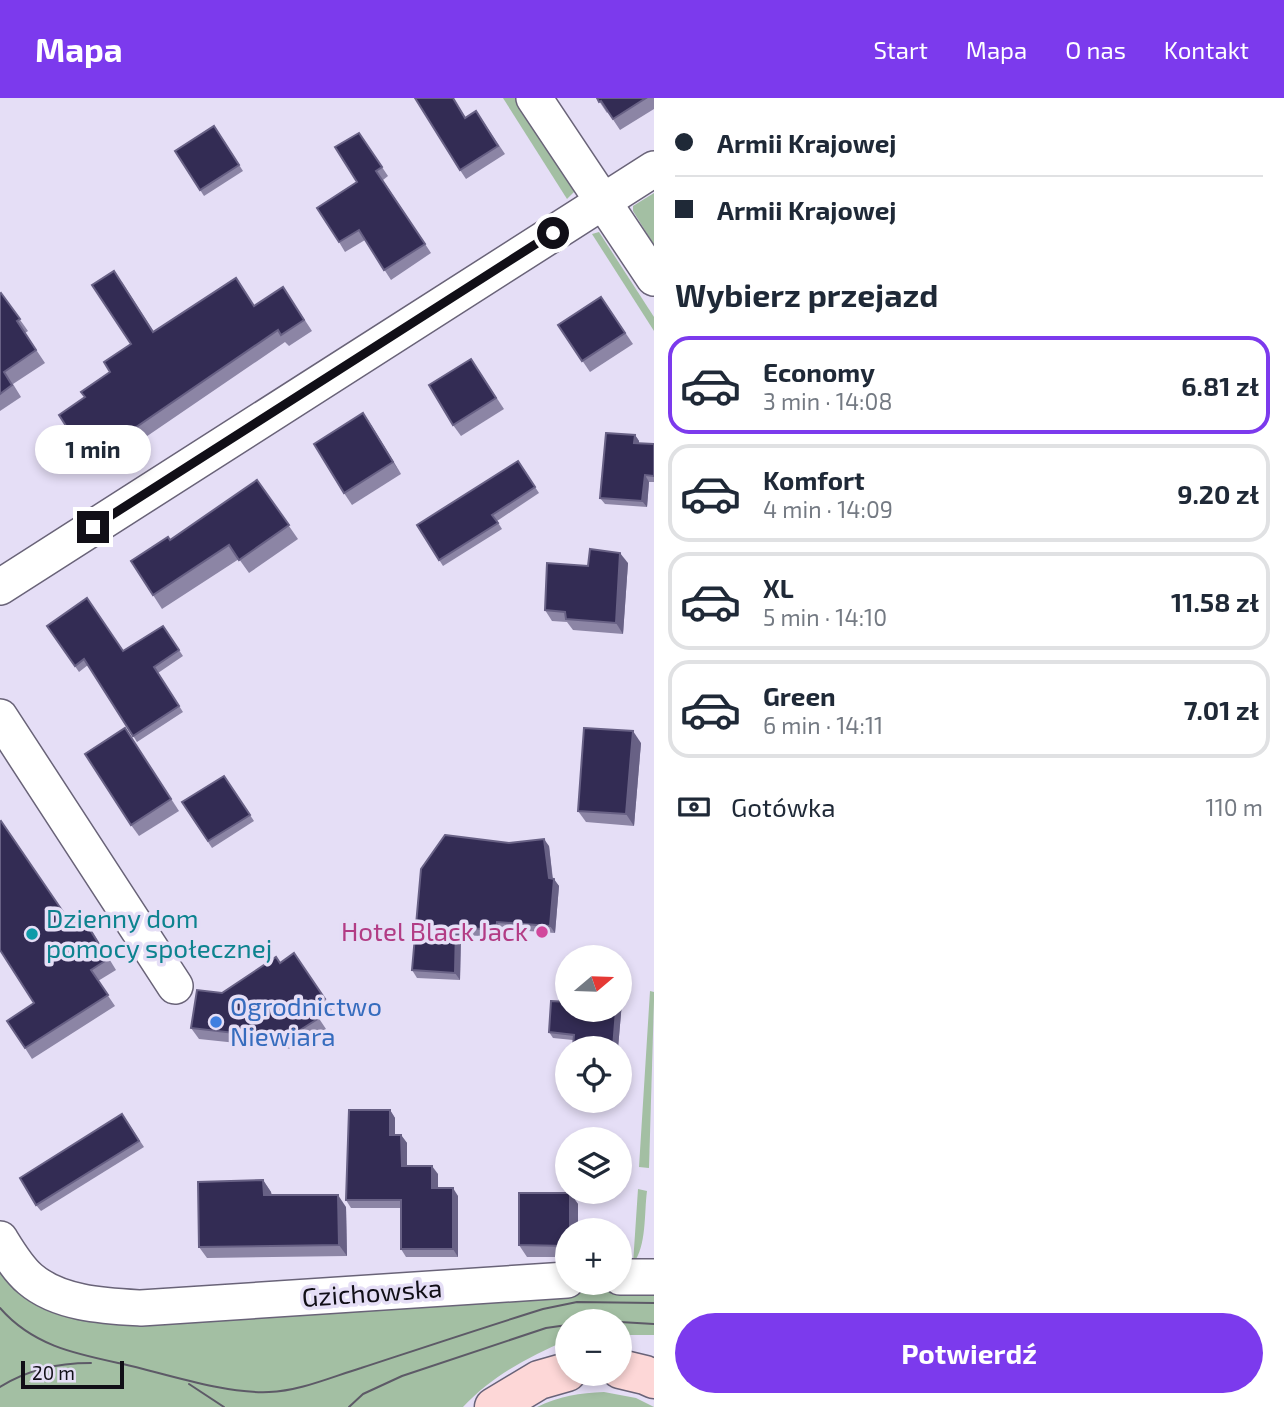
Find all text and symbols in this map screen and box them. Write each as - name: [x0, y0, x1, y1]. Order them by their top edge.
- text: Mapa: [35, 29, 123, 69]
- text: Start: [873, 35, 928, 64]
- text: Mapa: [966, 35, 1027, 64]
- text: O nas: [1065, 35, 1126, 64]
- text: Kontakt: [1164, 35, 1249, 64]
- text: Armii Krajowej: [717, 127, 897, 158]
- text: Armii Krajowej: [717, 194, 897, 225]
- route start: [537, 217, 569, 249]
- text: Wybierz przejazd: [675, 275, 938, 313]
- icon: car: [679, 354, 742, 417]
- text: Economy: [763, 356, 875, 387]
- text: 6.81 zł: [1181, 370, 1259, 401]
- text: 3 min · 14:08: [763, 387, 892, 415]
- callout: 1 min: [35, 426, 151, 474]
- text: 1 min: [65, 435, 121, 463]
- icon: car: [679, 462, 742, 525]
- text: Komfort: [763, 464, 865, 495]
- text: 9.20 zł: [1177, 478, 1259, 509]
- text: 4 min · 14:09: [763, 495, 893, 523]
- route end: [77, 511, 109, 543]
- icon: car: [679, 570, 742, 633]
- text: XL: [763, 572, 794, 603]
- text: 11.58 zł: [1171, 586, 1259, 617]
- text: 5 min · 14:10: [763, 603, 887, 631]
- icon: car: [679, 678, 742, 741]
- text: Green: [763, 680, 836, 711]
- text: 7.01 zł: [1184, 694, 1259, 725]
- text: 6 min · 14:11: [763, 711, 883, 739]
- icon: cash: [675, 788, 713, 826]
- text: Gotówka: [731, 791, 836, 822]
- text: 110 m: [1206, 793, 1263, 821]
- place label: Dzienny dom pomocy społecznej: [46, 902, 272, 963]
- place label: Hotel Black Jack: [341, 915, 528, 946]
- marker: Hotel Black Jack: [534, 924, 550, 940]
- marker: Dzienny dom pomocy społecznej: [24, 926, 40, 942]
- north arrow: [555, 945, 632, 1022]
- map controls: [555, 945, 632, 1386]
- place label: Ogrodnictwo Niewiara: [230, 990, 382, 1051]
- marker: Ogrodnictwo Niewiara: [208, 1014, 224, 1030]
- button: locate: [555, 1036, 632, 1113]
- button: layers: [555, 1127, 632, 1204]
- button: +: [555, 1218, 632, 1295]
- street label: Gzichowska: [301, 1271, 443, 1312]
- button: −: [555, 1309, 632, 1386]
- button: Potwierdź: [675, 1313, 1263, 1393]
- scale bar: [21, 1358, 124, 1390]
- text: 20 m: [32, 1361, 75, 1384]

